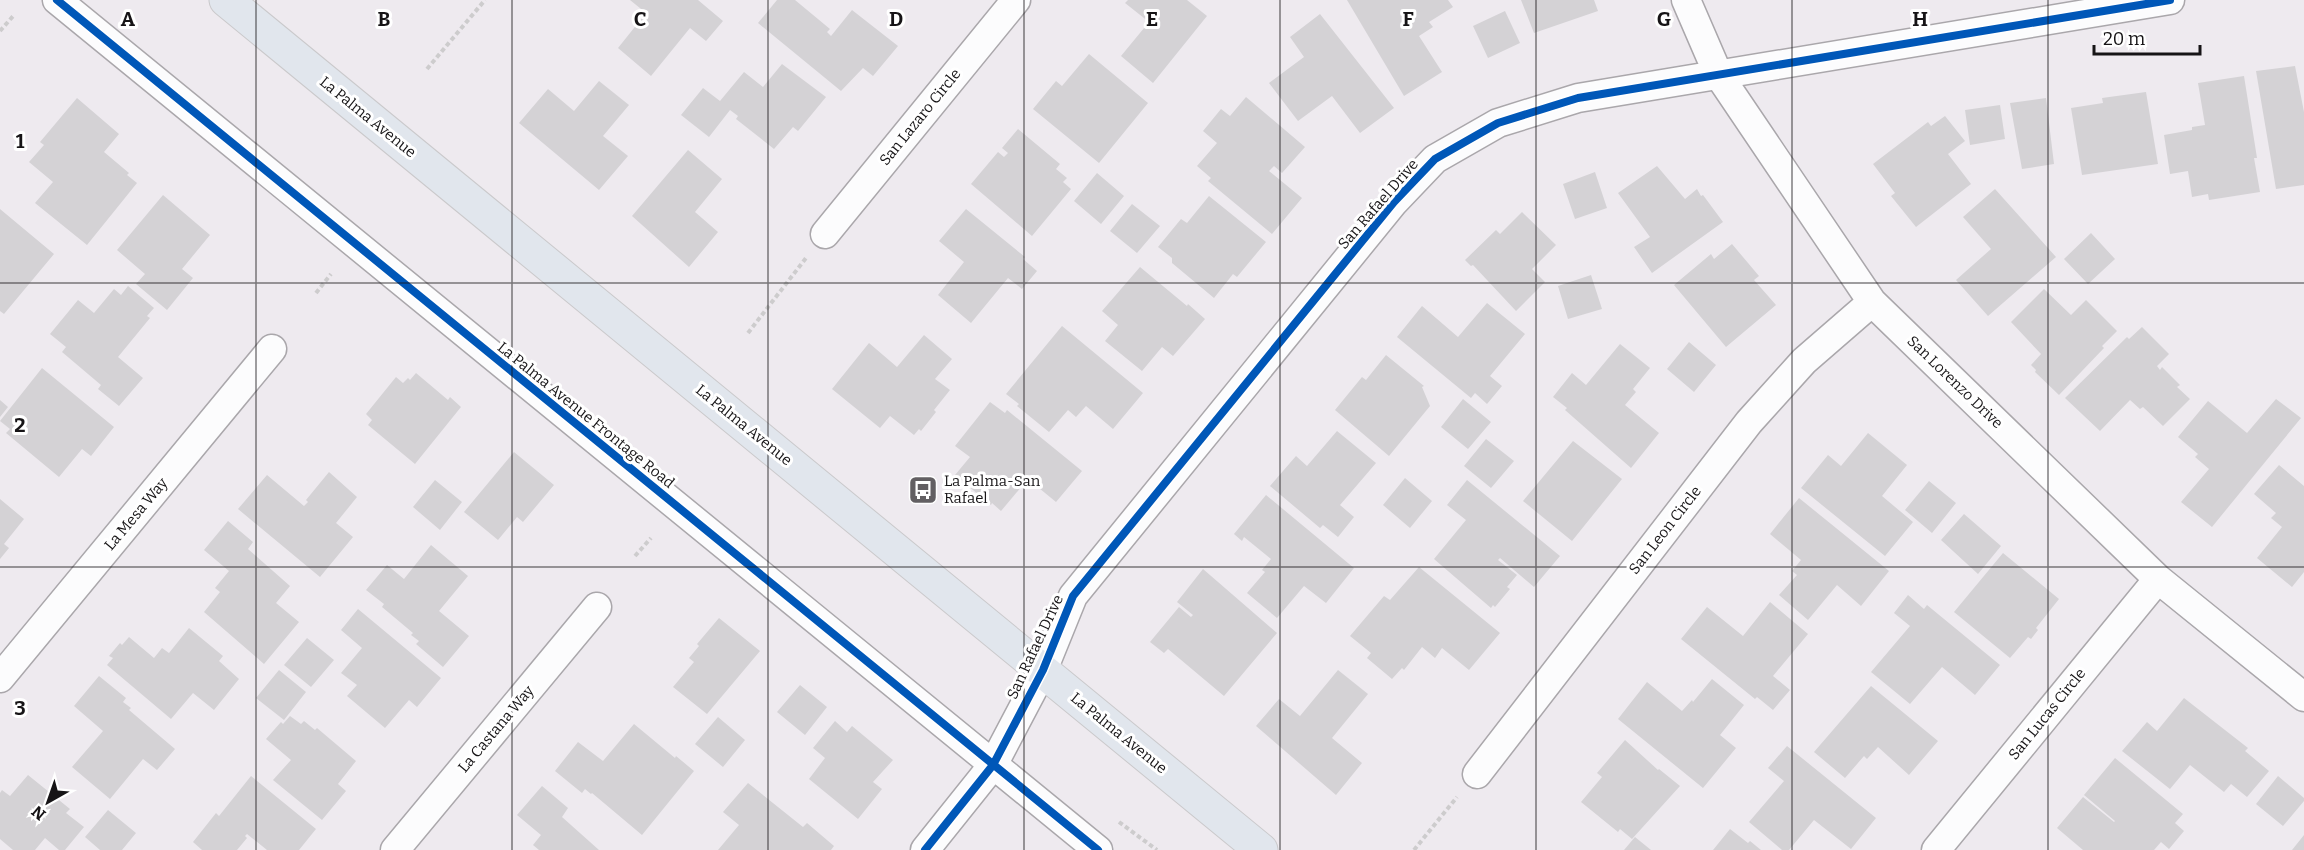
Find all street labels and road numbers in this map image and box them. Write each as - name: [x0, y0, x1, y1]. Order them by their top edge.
- street label: San Lazaro Circle: [876, 65, 964, 169]
- street label: La Palma Avenue: [316, 73, 420, 161]
- street label: San Rafael Drive: [1334, 155, 1422, 253]
- street label: San Lorenzo Drive: [1903, 332, 2007, 432]
- street label: La Palma Avenue Frontage Road: [494, 338, 678, 492]
- street label: La Palma Avenue: [692, 381, 796, 469]
- street label: La Mesa Way: [101, 474, 171, 554]
- street label: San Leon Circle: [1625, 482, 1705, 578]
- street label: San Rafael Drive: [1003, 592, 1067, 702]
- street label: San Lucas Circle: [2005, 665, 2089, 763]
- street label: La Castana Way: [454, 682, 538, 776]
- street label: La Palma Avenue: [1067, 689, 1171, 777]

